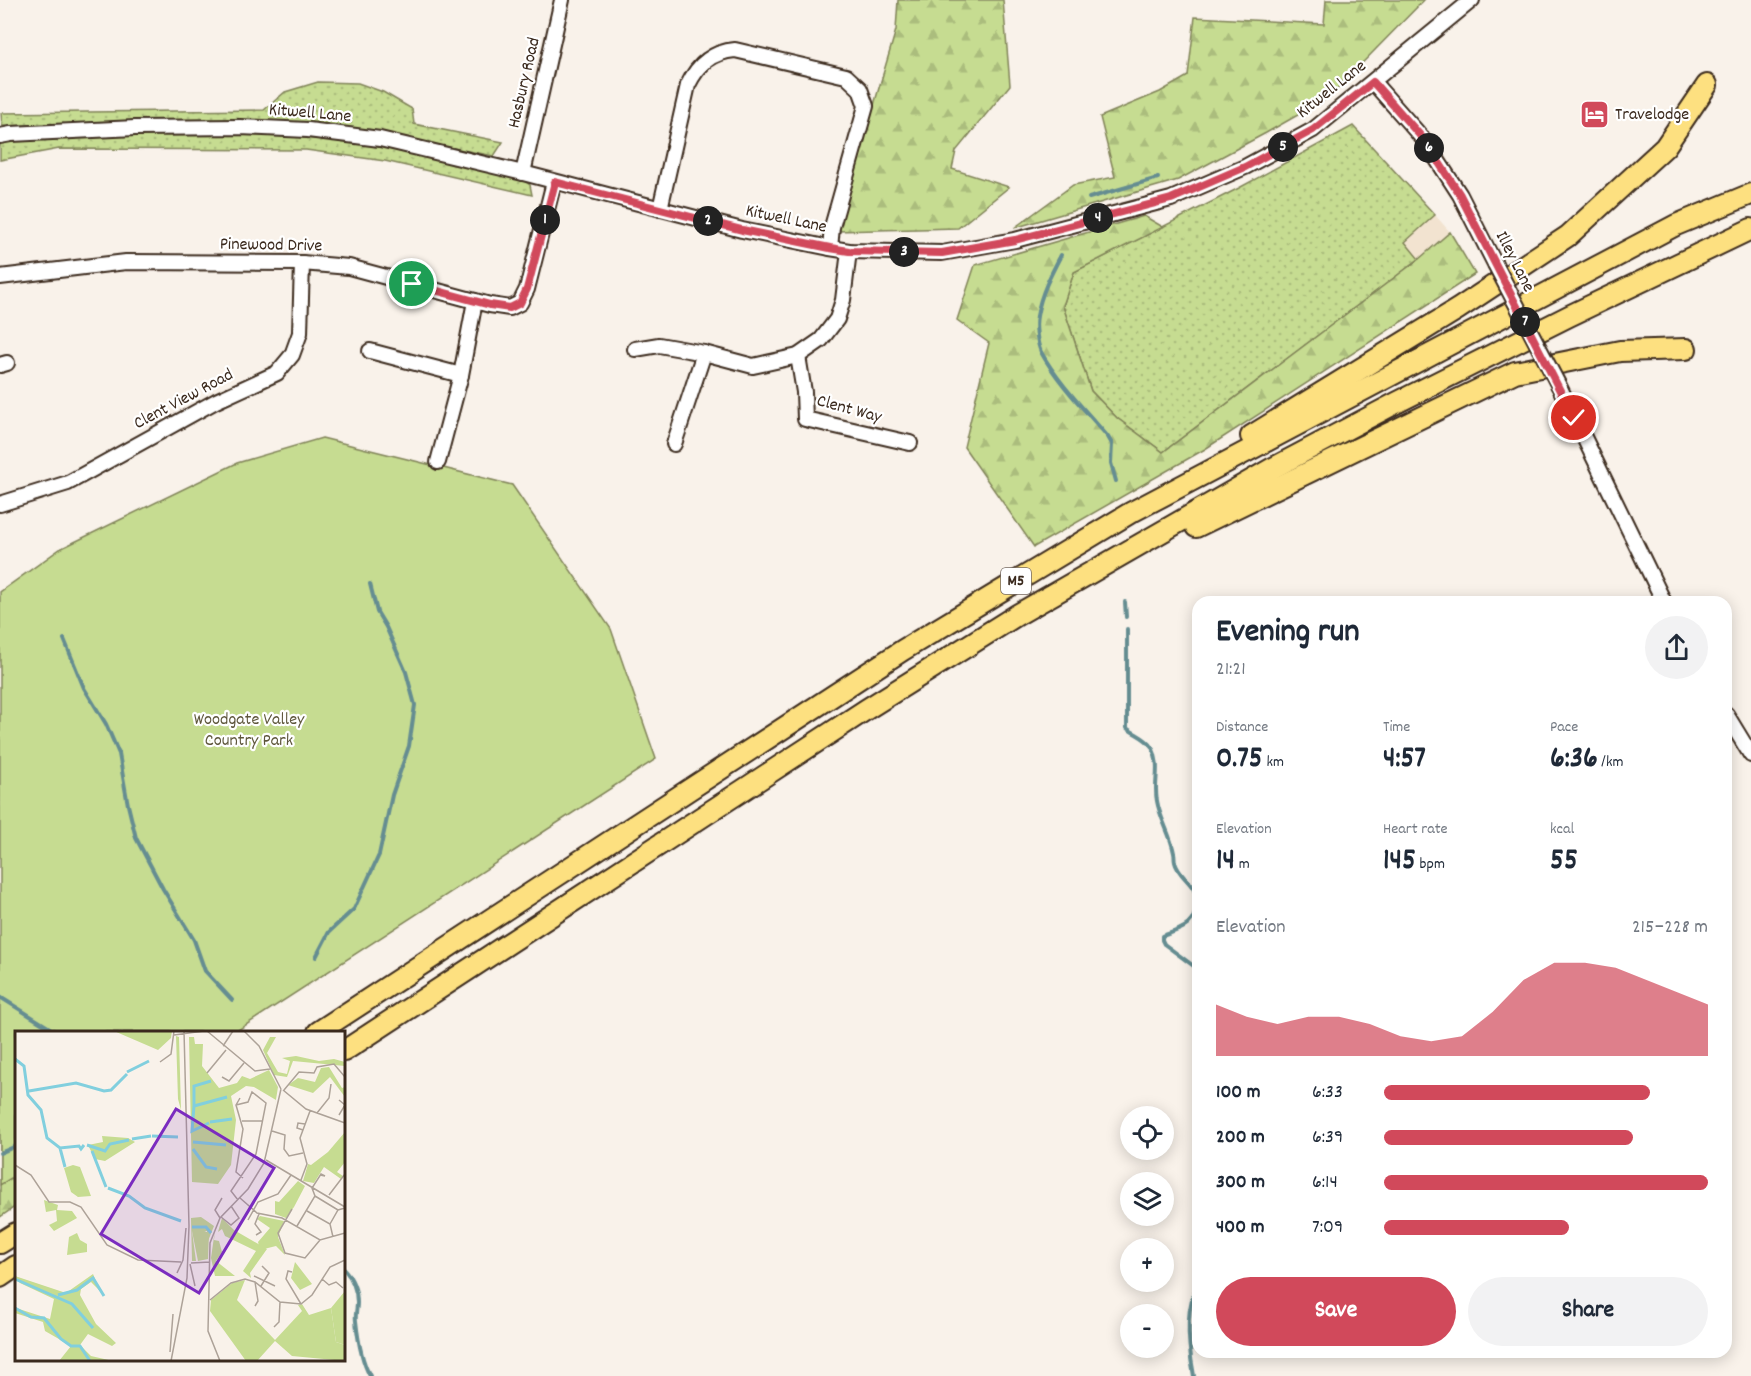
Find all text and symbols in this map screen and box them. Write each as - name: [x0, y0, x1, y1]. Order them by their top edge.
- street label: Hasbury Road: [502, 35, 548, 131]
- street label: Kitwell Lane: [1292, 55, 1372, 125]
- street label: Kitwell Lane: [268, 98, 352, 130]
- hotel icon: Travelodge: [1578, 99, 1610, 131]
- place label: Travelodge: [1615, 103, 1689, 128]
- pin: 5: [1268, 132, 1298, 162]
- pin: 6: [1414, 133, 1444, 163]
- text: 5: [1279, 135, 1287, 158]
- text: 6: [1425, 136, 1433, 159]
- street label: Kitwell Lane: [743, 199, 829, 241]
- pin: 4: [1083, 203, 1113, 233]
- pin: 1: [530, 205, 560, 235]
- pin: 2: [693, 206, 723, 236]
- text: 4: [1095, 206, 1101, 229]
- text: 1: [543, 208, 547, 231]
- text: 2: [705, 209, 712, 232]
- street label: Illey Lane: [1488, 227, 1540, 297]
- street label: Pinewood Drive: [220, 233, 323, 259]
- pin: 3: [889, 237, 919, 267]
- text: 3: [900, 240, 908, 263]
- pin: [386, 258, 437, 309]
- icon: arrive: [395, 267, 428, 300]
- pin: 7: [1510, 307, 1540, 337]
- text: 7: [1522, 310, 1528, 333]
- street label: Clent View Road: [130, 363, 238, 437]
- street label: Clent Way: [814, 389, 885, 431]
- pin: [1548, 392, 1599, 443]
- icon: check: [1557, 401, 1590, 434]
- road number: M5: [1001, 568, 1031, 594]
- text: Evening run: [1216, 610, 1360, 657]
- button: share: [1645, 616, 1708, 679]
- text: 21:21: [1216, 656, 1246, 684]
- park label: Woodgate Valley Country Park: [194, 708, 305, 754]
- text: Distance: [1216, 716, 1268, 739]
- text: Time: [1383, 716, 1410, 739]
- text: Pace: [1550, 716, 1578, 739]
- text: 0.75: [1216, 739, 1263, 782]
- text: 4:57: [1383, 739, 1426, 782]
- text: 6:36: [1550, 739, 1598, 782]
- text: km: [1263, 751, 1284, 774]
- text: /km: [1598, 751, 1623, 774]
- text: Elevation: [1216, 818, 1272, 841]
- text: Heart rate: [1383, 818, 1448, 841]
- text: kcal: [1550, 818, 1574, 841]
- text: 14: [1216, 841, 1235, 884]
- text: 145: [1383, 841, 1416, 884]
- text: 55: [1550, 841, 1578, 884]
- text: m: [1235, 853, 1250, 876]
- text: bpm: [1416, 853, 1445, 876]
- text: Elevation: [1216, 914, 1286, 942]
- text: 215–228 m: [1632, 914, 1708, 942]
- inset map: [15, 1031, 345, 1361]
- text: 100 m: [1216, 1079, 1261, 1107]
- text: 6:33: [1312, 1079, 1343, 1107]
- map controls: [1120, 1106, 1174, 1358]
- button: locate: [1120, 1106, 1174, 1160]
- text: 200 m: [1216, 1124, 1265, 1152]
- text: 6:39: [1312, 1124, 1343, 1152]
- text: 300 m: [1216, 1169, 1265, 1197]
- text: 6:14: [1312, 1169, 1338, 1197]
- button: layers: [1120, 1172, 1174, 1226]
- text: 400 m: [1216, 1214, 1264, 1242]
- text: 7:09: [1312, 1214, 1343, 1242]
- button: +: [1120, 1238, 1174, 1292]
- button: Save: [1216, 1277, 1456, 1346]
- button: Share: [1468, 1277, 1708, 1346]
- button: −: [1120, 1304, 1174, 1358]

